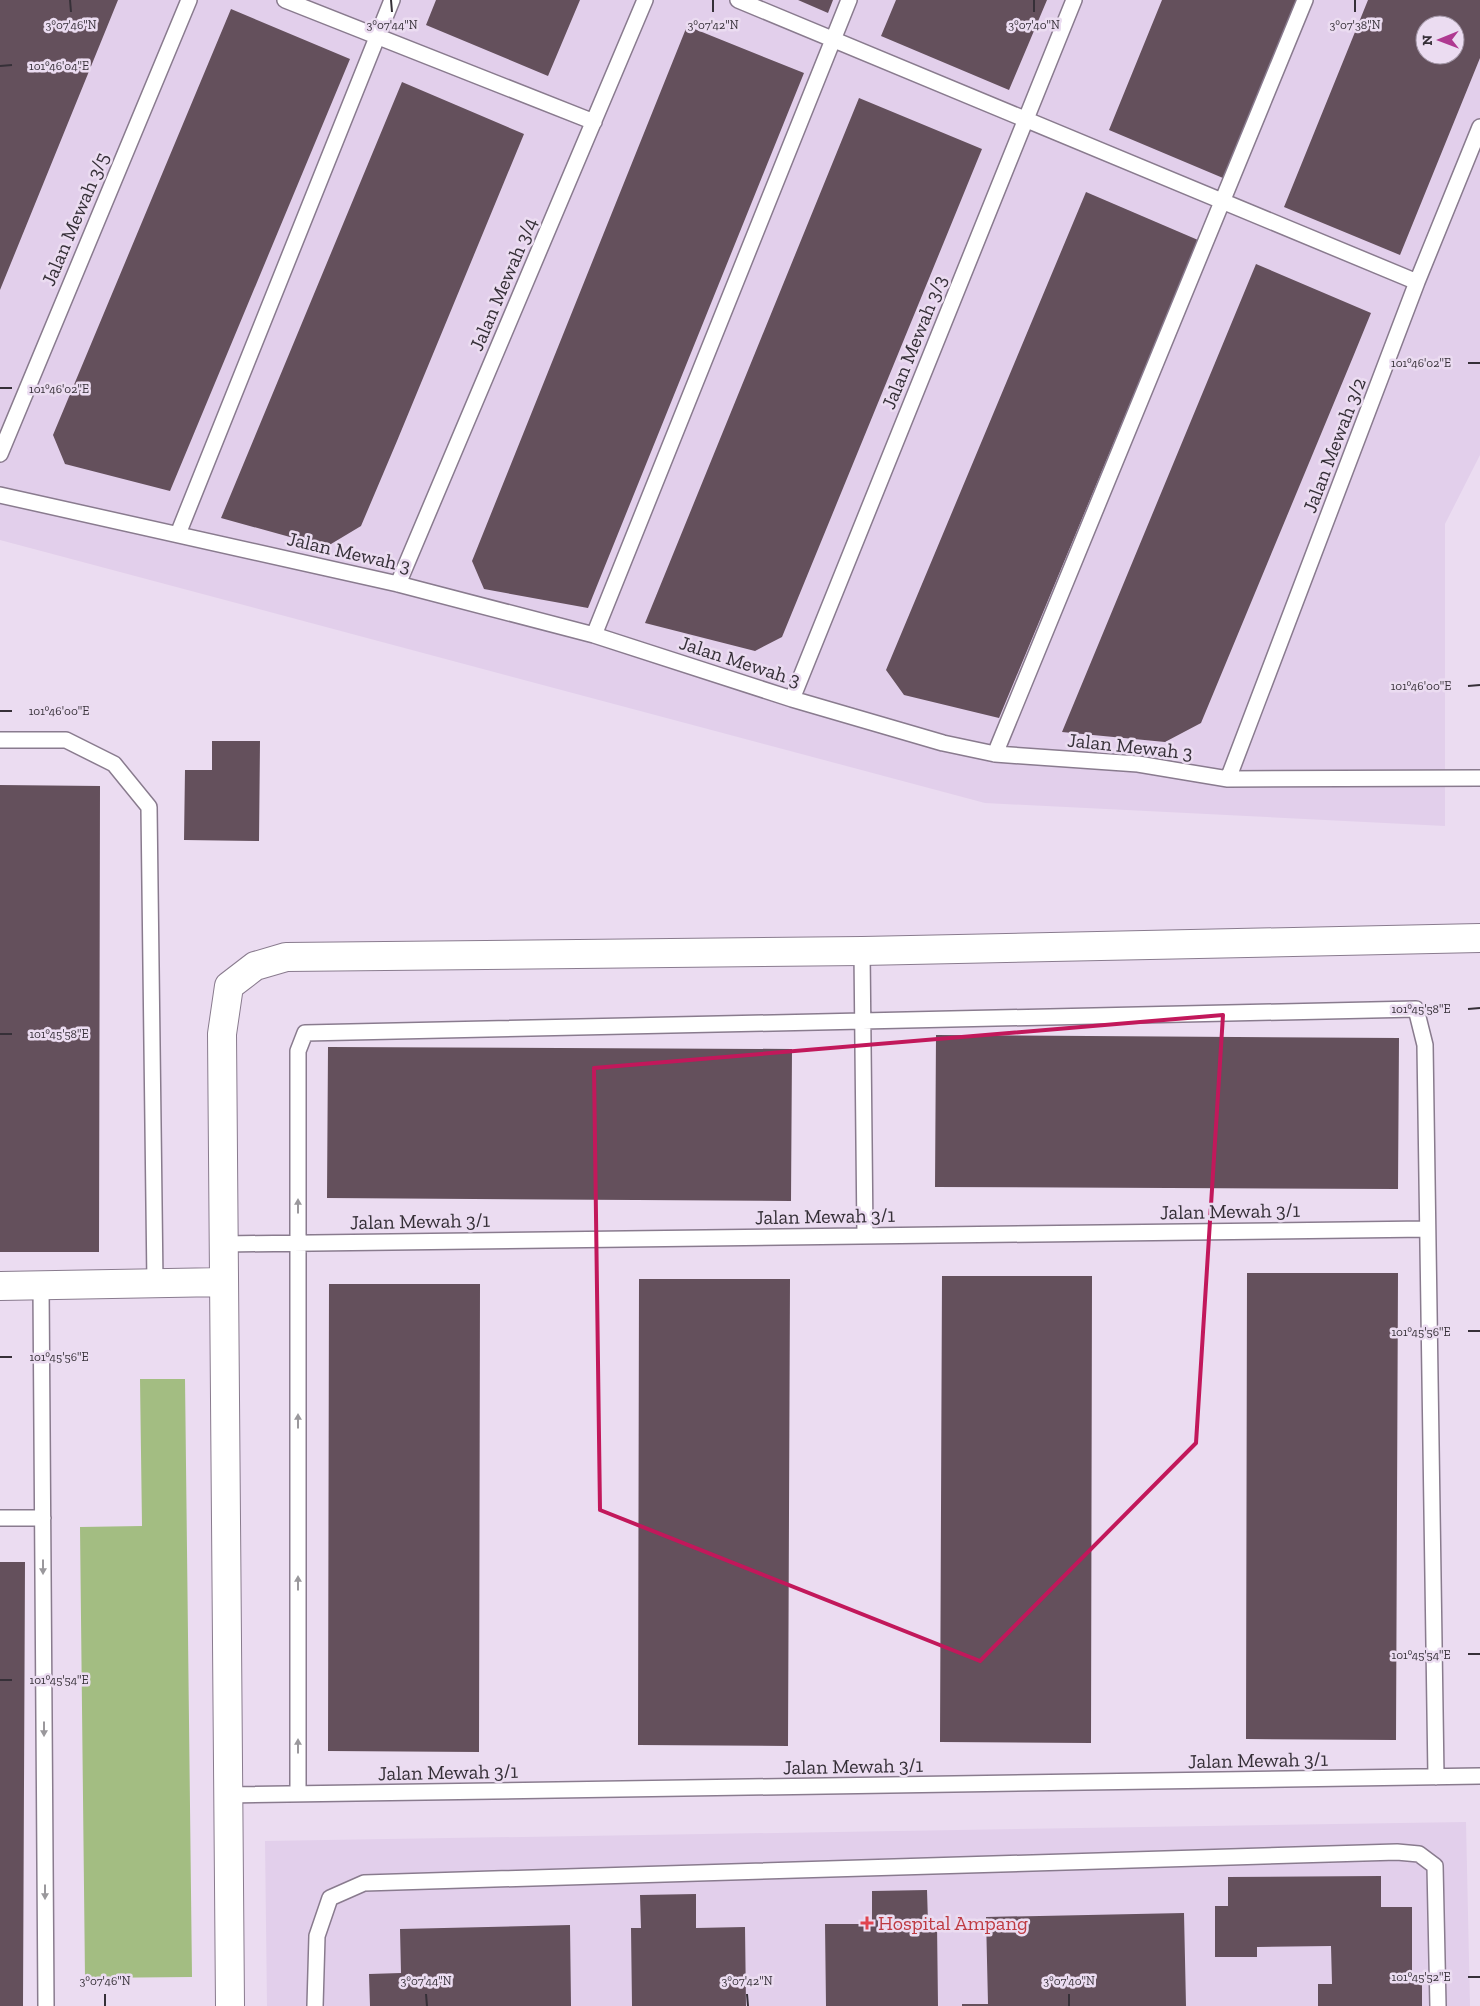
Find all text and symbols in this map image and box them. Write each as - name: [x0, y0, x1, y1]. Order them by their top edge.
- north arrow: [1415, 15, 1465, 65]
- text: 3°07'46"N: [45, 18, 97, 32]
- text: 3°07'44"N: [366, 18, 418, 32]
- text: 3°07'42"N: [688, 18, 739, 32]
- text: 3°07'40"N: [1008, 18, 1060, 32]
- text: 3°07'38"N: [1329, 18, 1381, 32]
- text: N: [1419, 34, 1436, 46]
- text: 101°46'04"E: [29, 59, 89, 73]
- street label: Jalan Mewah 3/5: [36, 149, 114, 289]
- street label: Jalan Mewah 3/4: [464, 214, 542, 354]
- street label: Jalan Mewah 3/3: [876, 272, 952, 412]
- text: 101°46'02"E: [1391, 356, 1451, 370]
- street label: Jalan Mewah 3/2: [1297, 374, 1371, 516]
- text: 101°46'02"E: [29, 382, 89, 396]
- street label: Jalan Mewah 3: [285, 526, 413, 578]
- street label: Jalan Mewah 3: [676, 630, 804, 692]
- text: 101°46'00"E: [1391, 679, 1451, 693]
- text: 101°46'00"E: [29, 704, 89, 718]
- street label: Jalan Mewah 3: [1066, 727, 1194, 765]
- text: 101°45'58"E: [1391, 1002, 1451, 1016]
- text: 101°45'58"E: [29, 1027, 89, 1041]
- one-way arrow: [294, 1197, 302, 1213]
- street label: Jalan Mewah 3/1: [1160, 1198, 1301, 1224]
- street label: Jalan Mewah 3/1: [755, 1203, 896, 1229]
- street label: Jalan Mewah 3/1: [350, 1208, 491, 1234]
- text: 101°45'56"E: [1391, 1325, 1451, 1339]
- text: 101°45'56"E: [29, 1350, 89, 1364]
- one-way arrow: [294, 1412, 302, 1428]
- one-way arrow: [39, 1559, 47, 1575]
- one-way arrow: [294, 1575, 302, 1591]
- text: 101°45'54"E: [1392, 1648, 1450, 1662]
- text: 101°45'54"E: [30, 1673, 88, 1687]
- one-way arrow: [40, 1722, 48, 1738]
- one-way arrow: [294, 1737, 302, 1753]
- street label: Jalan Mewah 3/1: [1188, 1747, 1329, 1773]
- street label: Jalan Mewah 3/1: [783, 1753, 924, 1779]
- street label: Jalan Mewah 3/1: [378, 1759, 519, 1785]
- one-way arrow: [41, 1884, 49, 1900]
- place label: Hospital Ampang: [878, 1911, 1028, 1935]
- marker: Hospital Ampang: [860, 1916, 874, 1930]
- text: 101°45'52"E: [1392, 1970, 1450, 1984]
- text: 3°07'46"N: [79, 1974, 131, 1988]
- text: 3°07'44"N: [400, 1974, 452, 1988]
- text: 3°07'42"N: [722, 1974, 773, 1988]
- text: 3°07'40"N: [1043, 1974, 1095, 1988]

